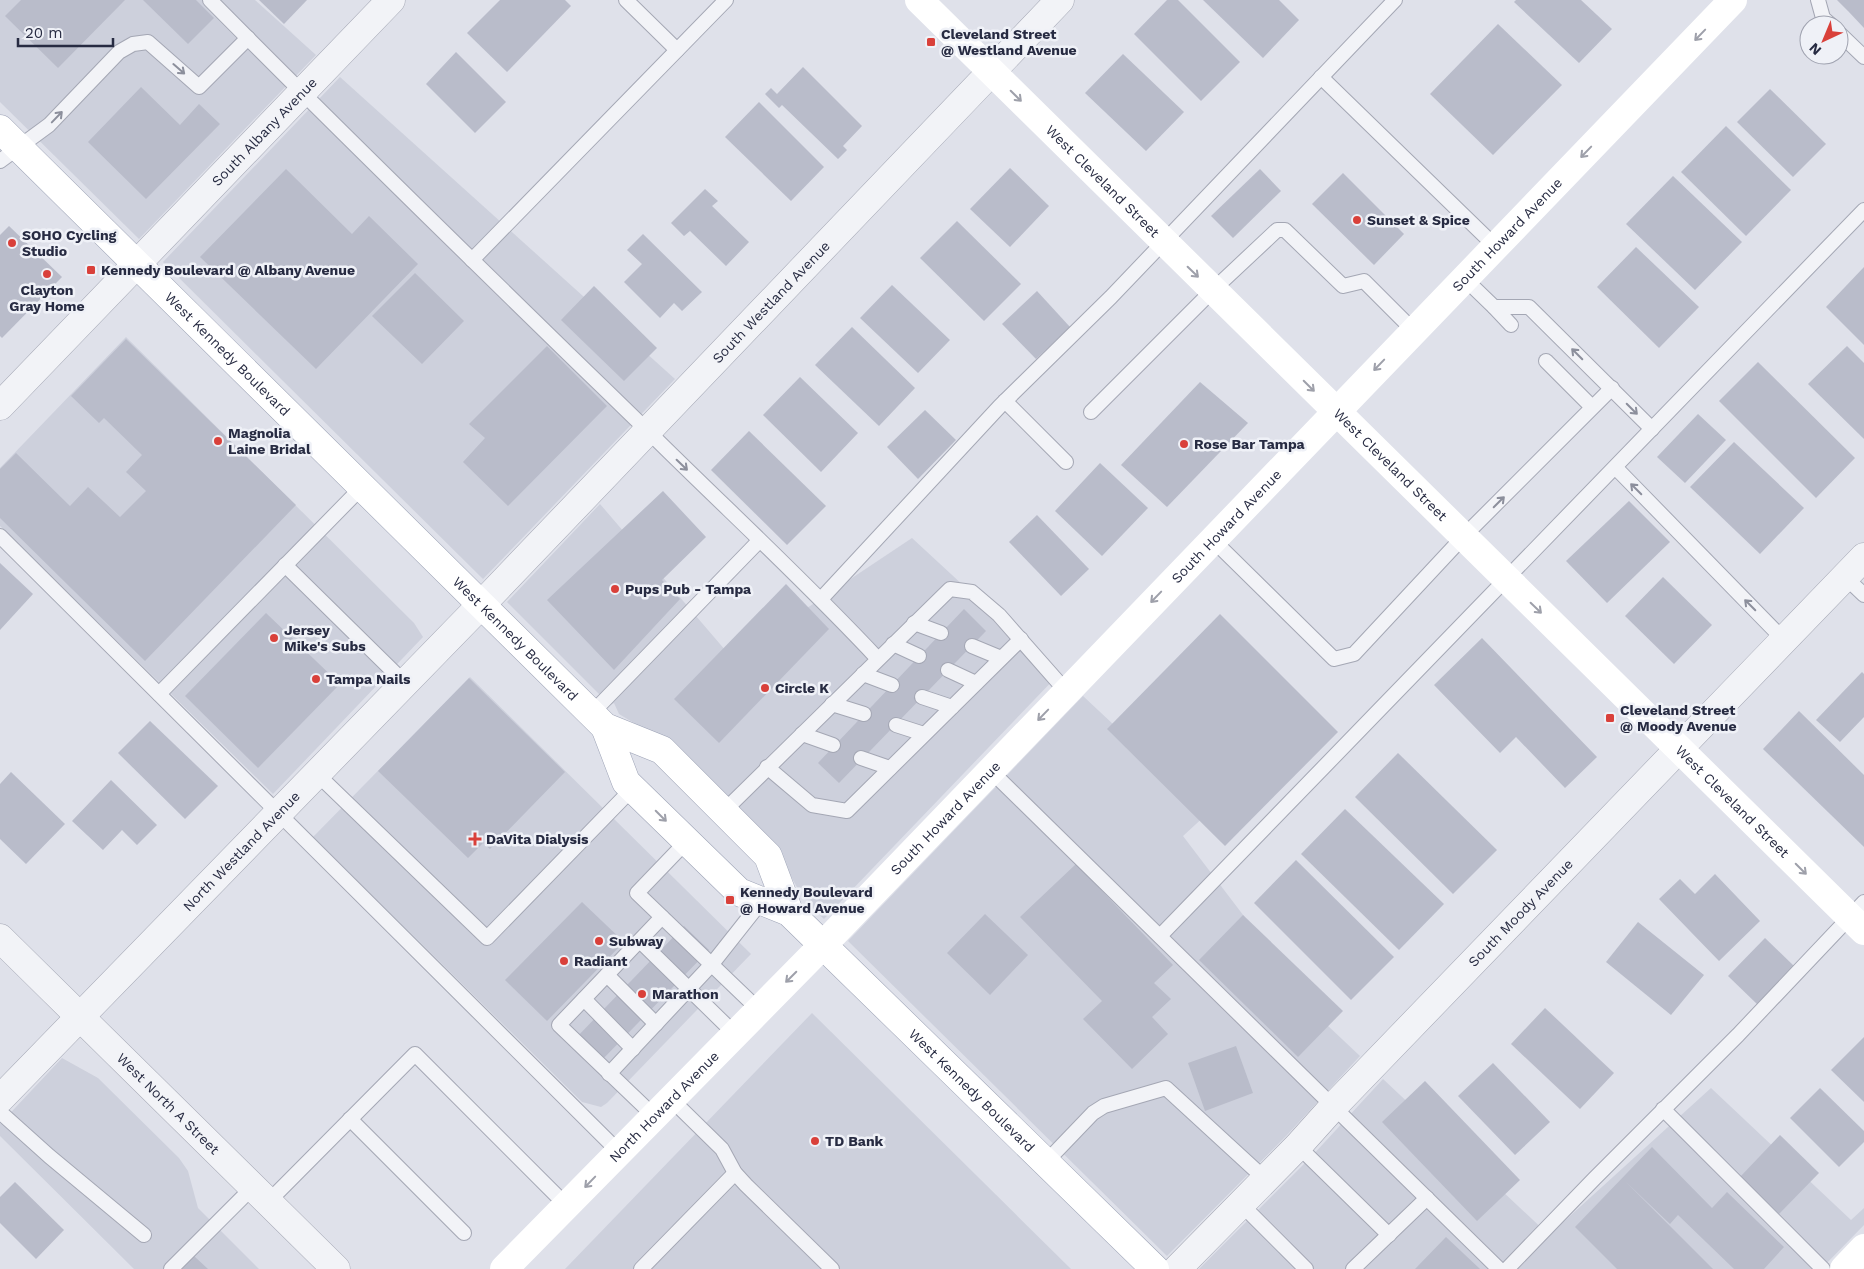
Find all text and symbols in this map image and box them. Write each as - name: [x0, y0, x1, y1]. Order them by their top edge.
- scale bar: [18, 15, 112, 47]
- north arrow: [1799, 15, 1849, 65]
- text: 20 m: [25, 24, 63, 42]
- place label: Cleveland Street @ Westland Avenue: [941, 26, 1077, 58]
- one-way arrow: [1693, 29, 1706, 41]
- marker: Cleveland Street @ Westland Avenue: [925, 36, 937, 48]
- text: N: [1806, 40, 1824, 59]
- one-way arrow: [172, 64, 185, 75]
- street label: South Albany Avenue: [209, 74, 320, 189]
- one-way arrow: [1009, 90, 1022, 102]
- one-way arrow: [51, 111, 63, 124]
- street label: West Cleveland Street: [1043, 122, 1163, 241]
- one-way arrow: [1580, 145, 1592, 158]
- street label: South Howard Avenue: [1449, 175, 1565, 295]
- place label: Sunset & Spice: [1367, 212, 1470, 228]
- marker: Sunset & Spice: [1351, 214, 1363, 226]
- place label: SOHO Cycling Studio: [22, 227, 117, 259]
- marker: SOHO Cycling Studio: [6, 237, 18, 249]
- street label: South Westland Avenue: [709, 238, 833, 366]
- place label: Kennedy Boulevard @ Albany Avenue: [101, 262, 355, 278]
- marker: Kennedy Boulevard @ Albany Avenue: [85, 264, 97, 276]
- one-way arrow: [1187, 265, 1199, 277]
- marker: Clayton Gray Home: [41, 268, 53, 280]
- place label: Clayton Gray Home: [9, 282, 85, 314]
- street label: West Kennedy Boulevard: [162, 289, 293, 419]
- one-way arrow: [1571, 348, 1583, 360]
- one-way arrow: [1373, 359, 1385, 371]
- one-way arrow: [1303, 379, 1315, 392]
- one-way arrow: [1626, 403, 1638, 415]
- street label: West Cleveland Street: [1331, 405, 1451, 524]
- place label: Magnolia Laine Bridal: [228, 425, 311, 457]
- marker: Magnolia Laine Bridal: [212, 435, 224, 447]
- place label: Rose Bar Tampa: [1194, 436, 1306, 452]
- marker: Rose Bar Tampa: [1178, 438, 1190, 450]
- one-way arrow: [676, 459, 688, 471]
- street label: South Howard Avenue: [1168, 466, 1284, 586]
- one-way arrow: [1630, 483, 1642, 496]
- one-way arrow: [1492, 496, 1504, 508]
- street label: West Kennedy Boulevard: [450, 573, 581, 704]
- place label: Pups Pub - Tampa: [625, 581, 752, 597]
- marker: Pups Pub - Tampa: [609, 583, 621, 595]
- one-way arrow: [1150, 591, 1162, 604]
- one-way arrow: [1744, 599, 1756, 611]
- one-way arrow: [1530, 601, 1542, 614]
- place label: Jersey Mike's Subs: [284, 622, 366, 654]
- marker: Jersey Mike's Subs: [268, 632, 280, 644]
- place label: Tampa Nails: [326, 671, 411, 687]
- marker: Tampa Nails: [310, 673, 322, 685]
- place label: Circle K: [775, 680, 829, 696]
- marker: Circle K: [759, 682, 771, 694]
- place label: Cleveland Street @ Moody Avenue: [1620, 702, 1737, 734]
- one-way arrow: [1037, 708, 1049, 721]
- marker: Cleveland Street @ Moody Avenue: [1604, 712, 1616, 724]
- street label: West Cleveland Street: [1672, 742, 1793, 861]
- street label: South Howard Avenue: [887, 758, 1004, 878]
- street label: North Westland Avenue: [180, 788, 303, 914]
- one-way arrow: [655, 810, 667, 822]
- place label: DaVita Dialysis: [486, 831, 589, 847]
- marker: DaVita Dialysis: [468, 832, 482, 846]
- street label: South Moody Avenue: [1465, 856, 1576, 970]
- one-way arrow: [1795, 863, 1808, 875]
- place label: Kennedy Boulevard @ Howard Avenue: [740, 884, 873, 916]
- marker: Kennedy Boulevard @ Howard Avenue: [724, 894, 736, 906]
- place label: Subway: [609, 933, 663, 949]
- marker: Subway: [593, 935, 605, 947]
- place label: Radiant: [574, 953, 627, 969]
- marker: Radiant: [558, 955, 570, 967]
- one-way arrow: [785, 970, 797, 983]
- place label: Marathon: [652, 986, 719, 1002]
- marker: Marathon: [636, 988, 648, 1000]
- street label: West Kennedy Boulevard: [906, 1026, 1038, 1155]
- street label: North Howard Avenue: [606, 1048, 722, 1165]
- street label: West North A Street: [114, 1050, 223, 1158]
- place label: TD Bank: [825, 1133, 884, 1149]
- marker: TD Bank: [809, 1135, 821, 1147]
- one-way arrow: [583, 1176, 596, 1188]

